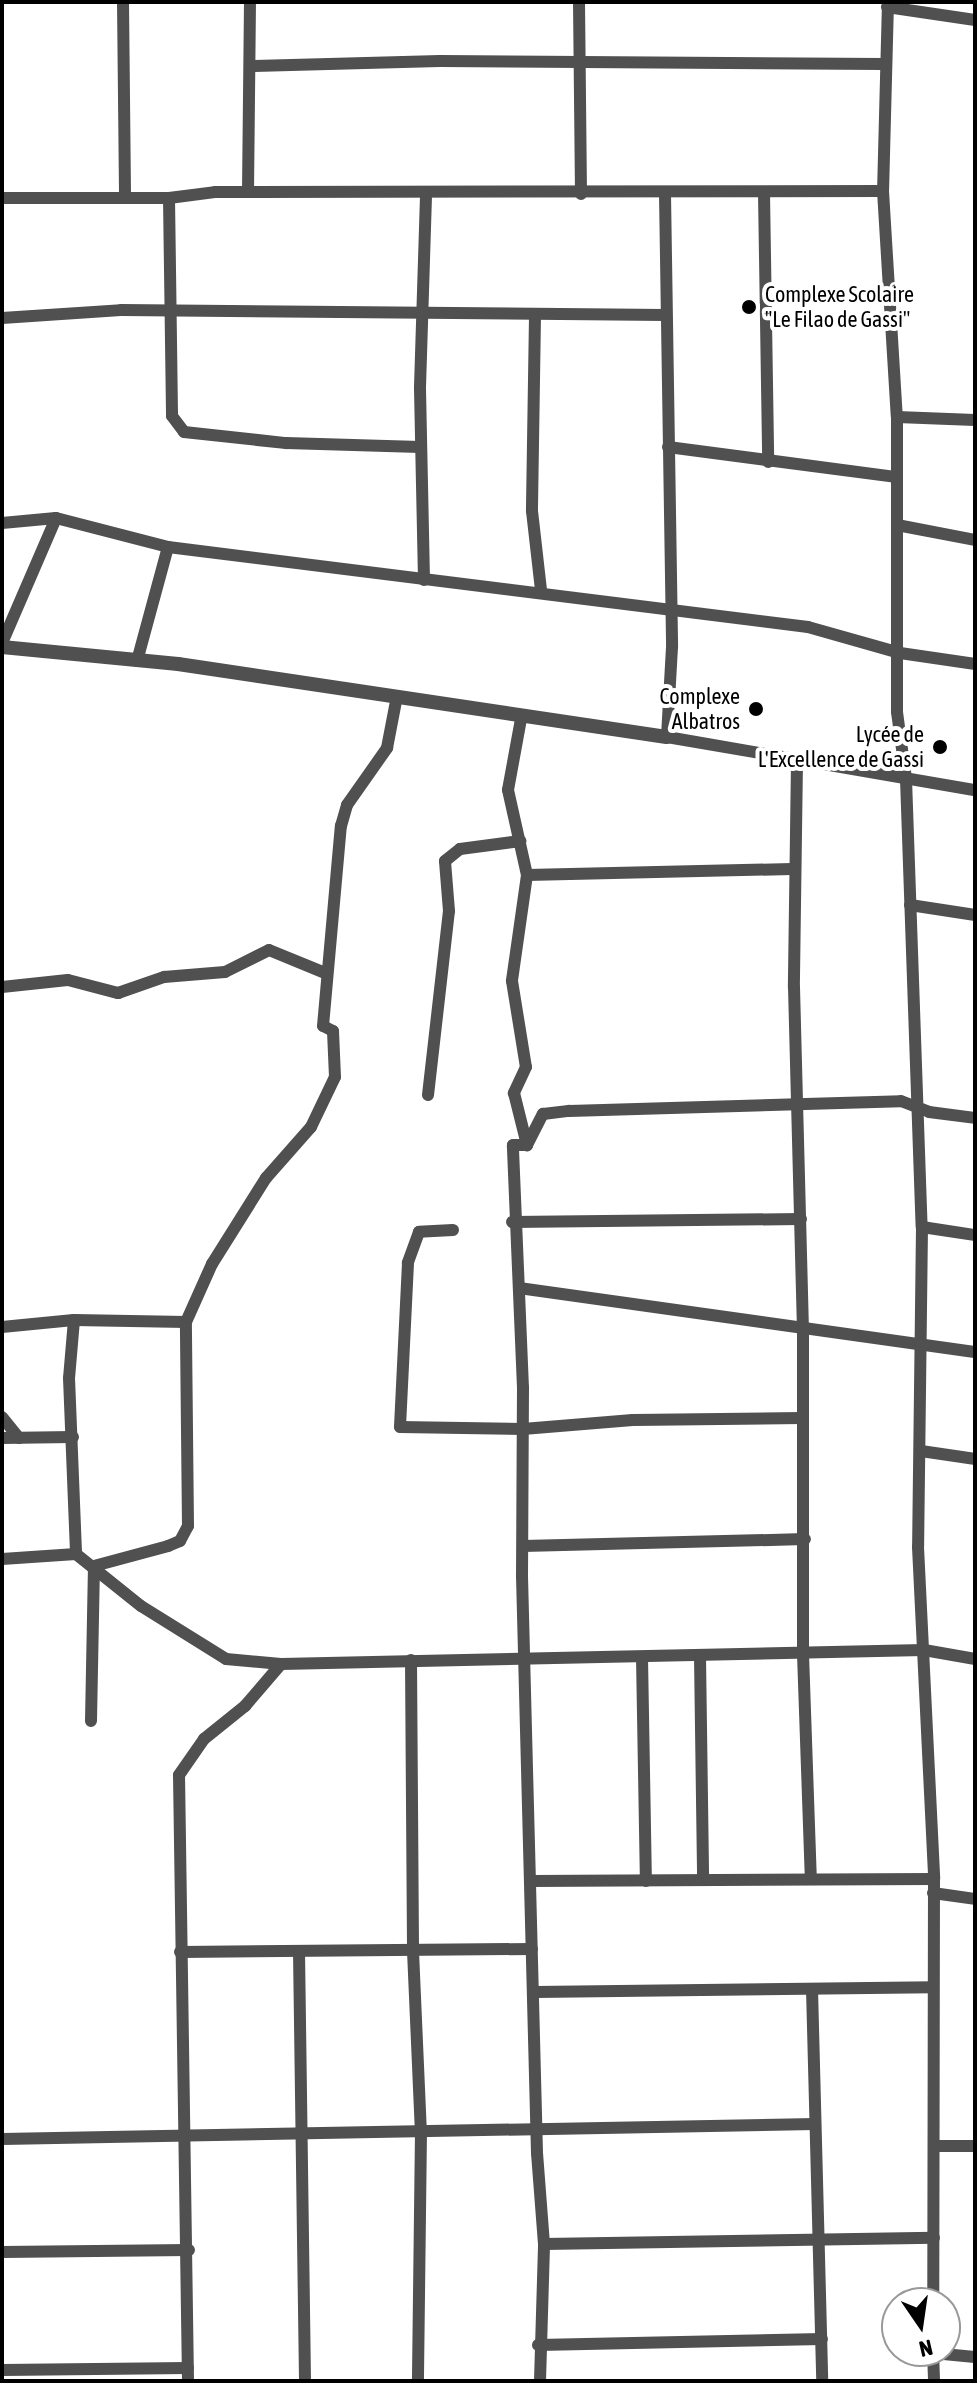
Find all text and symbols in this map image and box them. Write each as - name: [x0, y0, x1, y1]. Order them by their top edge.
- place label: Complexe Scolaire "Le Filao de Gassi": [765, 281, 914, 332]
- marker: Complexe Scolaire "Le Filao de Gassi": [740, 298, 758, 316]
- place label: Complexe Albatros: [659, 683, 740, 734]
- marker: Complexe Albatros: [747, 700, 765, 718]
- place label: Lycée de L'Excellence de Gassi: [758, 721, 924, 772]
- marker: Lycée de L'Excellence de Gassi: [931, 738, 949, 756]
- north arrow: [881, 2287, 961, 2367]
- text: N: [917, 2334, 935, 2363]

